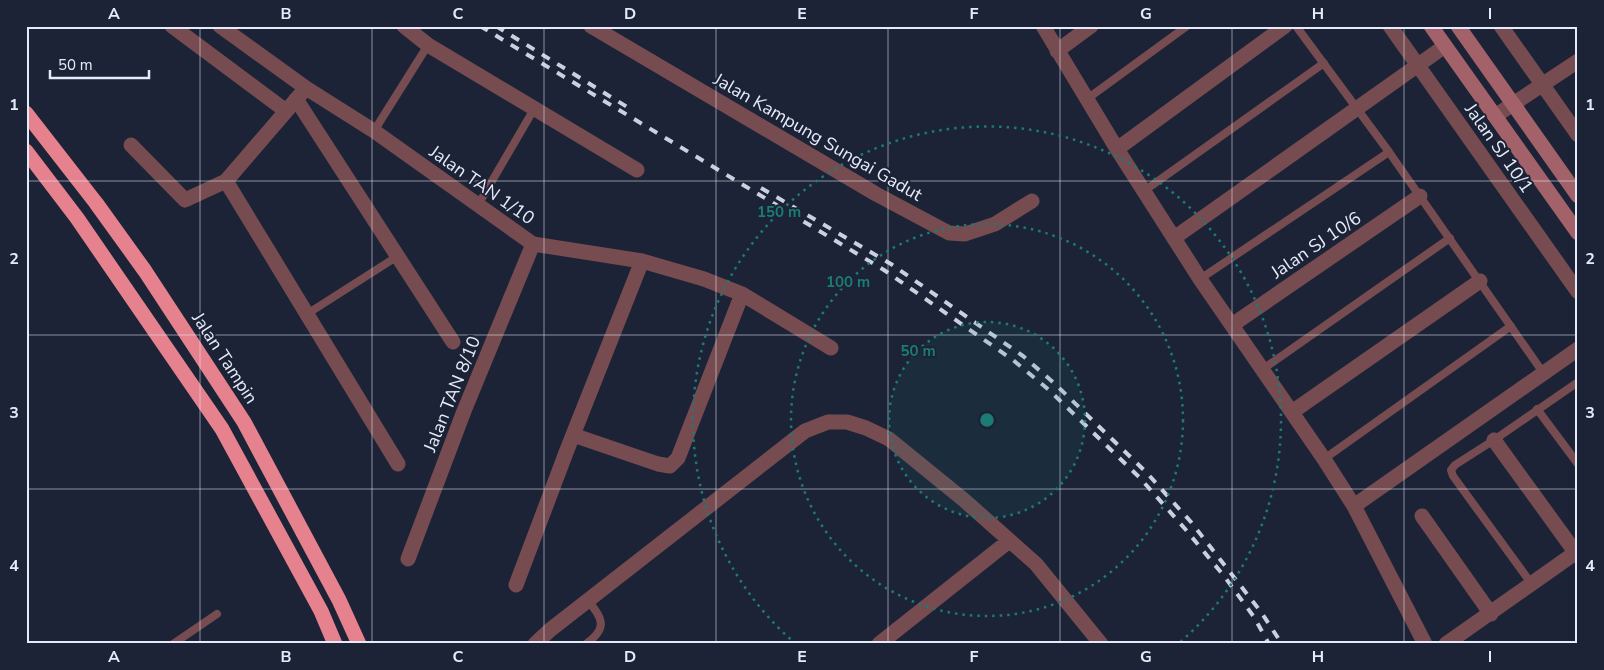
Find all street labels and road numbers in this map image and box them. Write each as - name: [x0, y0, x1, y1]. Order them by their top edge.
- street label: Jalan Kampung Sungai Gadut: [708, 67, 927, 207]
- street label: Jalan SJ 10/1: [1459, 98, 1539, 197]
- street label: Jalan TAN 1/10: [424, 139, 539, 230]
- street label: Jalan SJ 10/6: [1265, 206, 1366, 285]
- street label: Jalan Tampin: [186, 307, 263, 408]
- street label: Jalan TAN 8/10: [417, 332, 486, 457]

